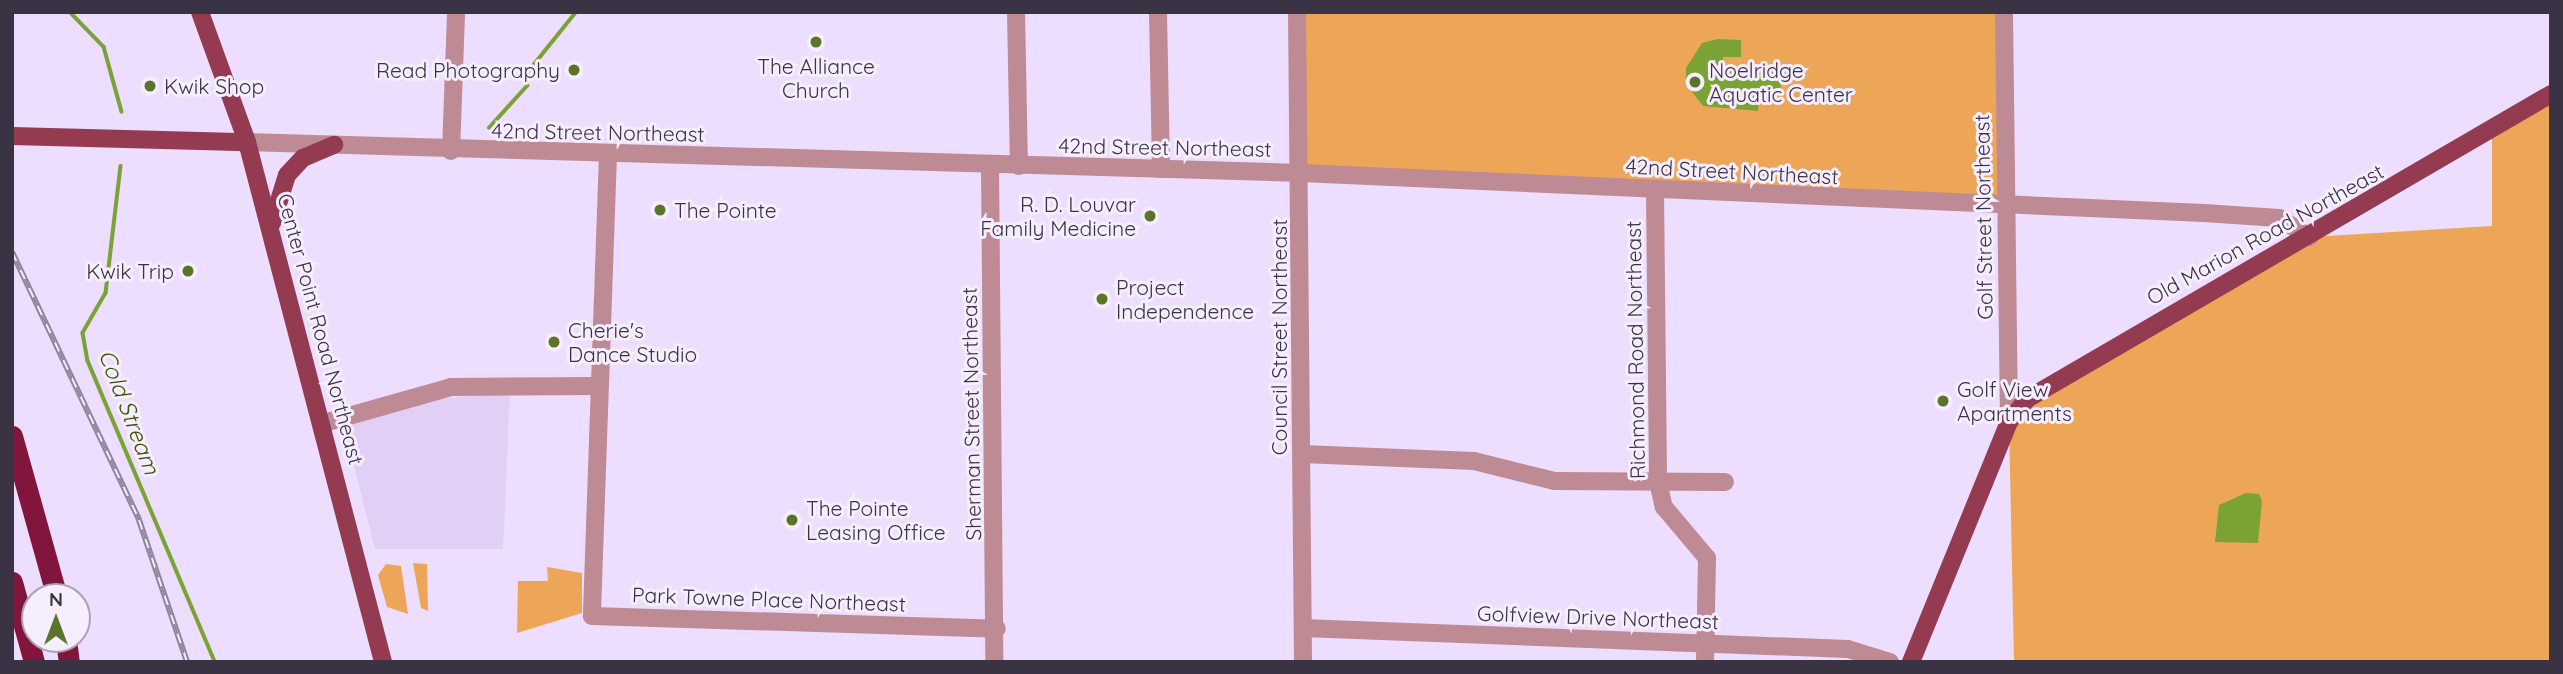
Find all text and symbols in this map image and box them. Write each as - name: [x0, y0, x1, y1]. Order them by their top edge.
- marker: The Alliance Church: [808, 34, 824, 50]
- place label: The Alliance Church: [757, 53, 875, 103]
- place label: Read Photography: [376, 57, 560, 83]
- place label: Noelridge Aquatic Center: [1709, 57, 1853, 107]
- marker: Read Photography: [566, 62, 582, 78]
- place label: Kwik Shop: [164, 73, 264, 99]
- marker: Noelridge Aquatic Center: [1687, 74, 1703, 90]
- marker: Kwik Shop: [142, 78, 158, 94]
- street label: Golf Street Northeast: [1969, 114, 1997, 320]
- street label: 42nd Street Northeast: [491, 118, 705, 146]
- street label: 42nd Street Northeast: [1058, 133, 1272, 161]
- street label: 42nd Street Northeast: [1625, 153, 1839, 189]
- street label: Old Marion Road Northeast: [2142, 158, 2388, 310]
- street label: Center Point Road Northeast: [273, 191, 369, 467]
- place label: R. D. Louvar Family Medicine: [980, 191, 1136, 241]
- place label: The Pointe: [674, 197, 777, 223]
- marker: The Pointe: [652, 202, 668, 218]
- marker: R. D. Louvar Family Medicine: [1142, 208, 1158, 224]
- street label: Council Street Northeast: [1266, 219, 1292, 455]
- street label: Richmond Road Northeast: [1620, 221, 1650, 479]
- place label: Kwik Trip: [86, 258, 174, 284]
- marker: Kwik Trip: [180, 263, 196, 279]
- place label: Project Independence: [1116, 274, 1254, 324]
- street label: Sherman Street Northeast: [956, 287, 986, 541]
- marker: Project Independence: [1094, 291, 1110, 307]
- place label: Cherie's Dance Studio: [568, 317, 697, 367]
- marker: Cherie's Dance Studio: [546, 334, 562, 350]
- water label: Cold Stream: [93, 346, 165, 478]
- place label: Golf View Apartments: [1957, 376, 2072, 426]
- marker: Golf View Apartments: [1935, 393, 1951, 409]
- place label: The Pointe Leasing Office: [806, 495, 946, 545]
- marker: The Pointe Leasing Office: [784, 512, 800, 528]
- street label: Park Towne Place Northeast: [632, 582, 906, 616]
- north arrow: [21, 583, 91, 653]
- text: N: [49, 587, 63, 611]
- street label: Golfview Drive Northeast: [1477, 600, 1719, 634]

